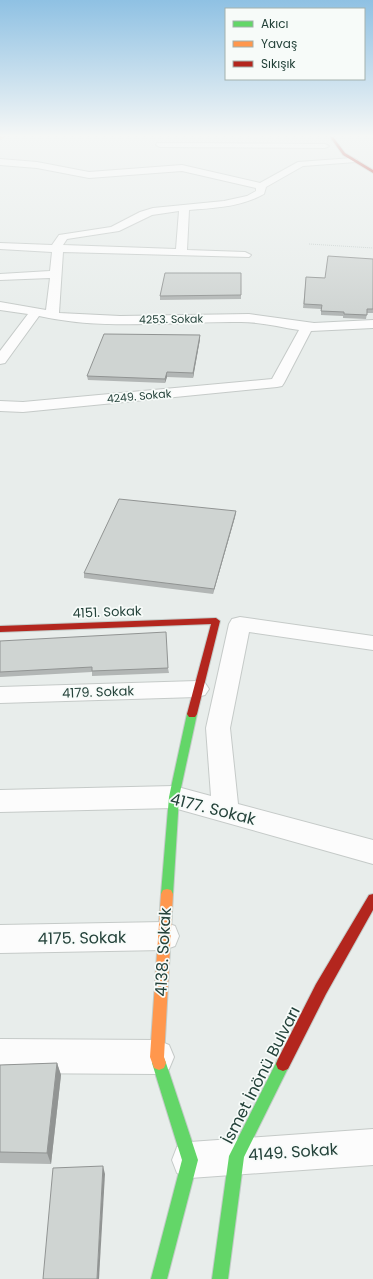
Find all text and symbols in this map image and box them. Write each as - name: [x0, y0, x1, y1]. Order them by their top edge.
- legend: [225, 8, 365, 80]
- text: Akıcı: [261, 15, 289, 32]
- text: Yavaş: [261, 35, 297, 52]
- text: Sıkışık: [261, 55, 296, 72]
- street label: 4253. Sokak: [139, 310, 204, 328]
- street label: 4249. Sokak: [106, 385, 172, 407]
- street label: 4151. Sokak: [72, 601, 142, 623]
- street label: 4179. Sokak: [62, 681, 135, 703]
- street label: 4177. Sokak: [168, 787, 259, 831]
- street label: 4138. Sokak: [149, 906, 177, 997]
- street label: 4175. Sokak: [38, 926, 127, 950]
- street label: İsmet İnönü Bulvarı: [216, 1002, 306, 1148]
- street label: 4149. Sokak: [247, 1137, 339, 1167]

